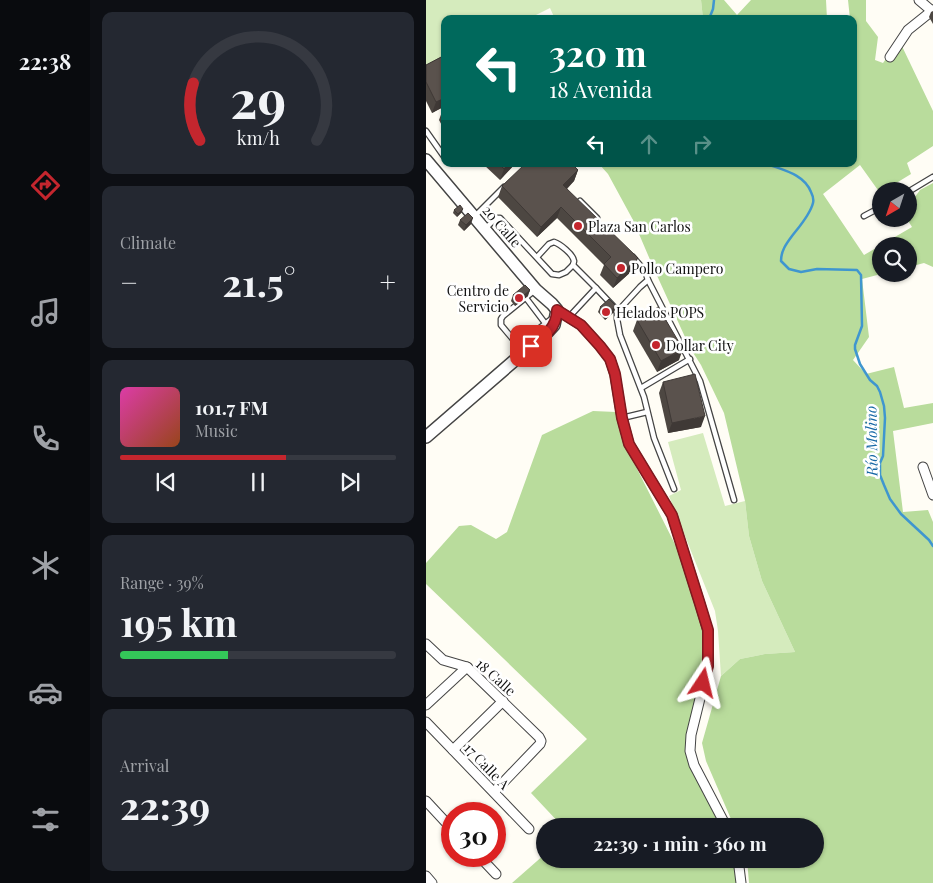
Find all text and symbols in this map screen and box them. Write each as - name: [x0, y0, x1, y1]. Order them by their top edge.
- text: 320 m: [549, 29, 647, 76]
- icon: left: [466, 35, 531, 100]
- text: 22:38: [19, 46, 71, 76]
- text: 29: [230, 63, 286, 132]
- text: 18 Avenida: [549, 74, 652, 104]
- text: km/h: [237, 126, 280, 149]
- icon: left: [582, 130, 610, 158]
- icon: ahead: [635, 130, 663, 158]
- icon: right: [688, 130, 716, 158]
- icon: directions: [28, 168, 63, 203]
- north arrow: [872, 182, 917, 228]
- map controls: [872, 182, 917, 282]
- street label: 20 Calle: [478, 201, 526, 251]
- place label: Plaza San Carlos: [588, 217, 691, 236]
- marker: Plaza San Carlos: [572, 220, 584, 232]
- text: Climate: [120, 232, 176, 253]
- button: search: [872, 237, 917, 282]
- text: 21.5°: [222, 256, 295, 307]
- place label: Pollo Campero: [631, 259, 724, 278]
- marker: Pollo Campero: [615, 262, 627, 274]
- text: −: [120, 263, 138, 300]
- text: +: [380, 263, 396, 300]
- place label: Centro de Servicio: [447, 281, 509, 316]
- marker: Centro de Servicio: [513, 292, 525, 304]
- icon: music: [28, 295, 63, 330]
- place label: Helados POPS: [616, 303, 704, 322]
- marker: Helados POPS: [600, 306, 612, 318]
- pin: [510, 325, 552, 367]
- icon: arrive: [517, 332, 545, 360]
- place label: Dollar City: [666, 336, 734, 355]
- marker: Dollar City: [650, 339, 662, 351]
- text: 101.7 FM: [195, 394, 268, 420]
- water label: Río Molino: [860, 406, 882, 477]
- text: Music: [195, 420, 238, 441]
- icon: phone: [28, 421, 63, 456]
- icon: previous: [152, 468, 180, 496]
- icon: pause: [244, 468, 272, 496]
- icon: next: [336, 468, 364, 496]
- icon: climate: [28, 548, 63, 583]
- text: Range · 39%: [120, 572, 204, 593]
- text: 195 km: [120, 596, 237, 647]
- street label: 18 Calle: [472, 654, 520, 700]
- position arrow: [676, 656, 728, 708]
- icon: car: [28, 675, 63, 710]
- street label: 17 Calle A: [460, 739, 514, 793]
- text: Arrival: [120, 755, 169, 776]
- text: 22:39: [120, 779, 210, 830]
- icon: filters: [28, 802, 63, 837]
- speed limit sign: 30: [441, 802, 506, 867]
- text: 22:39 · 1 min · 360 m: [593, 830, 767, 856]

